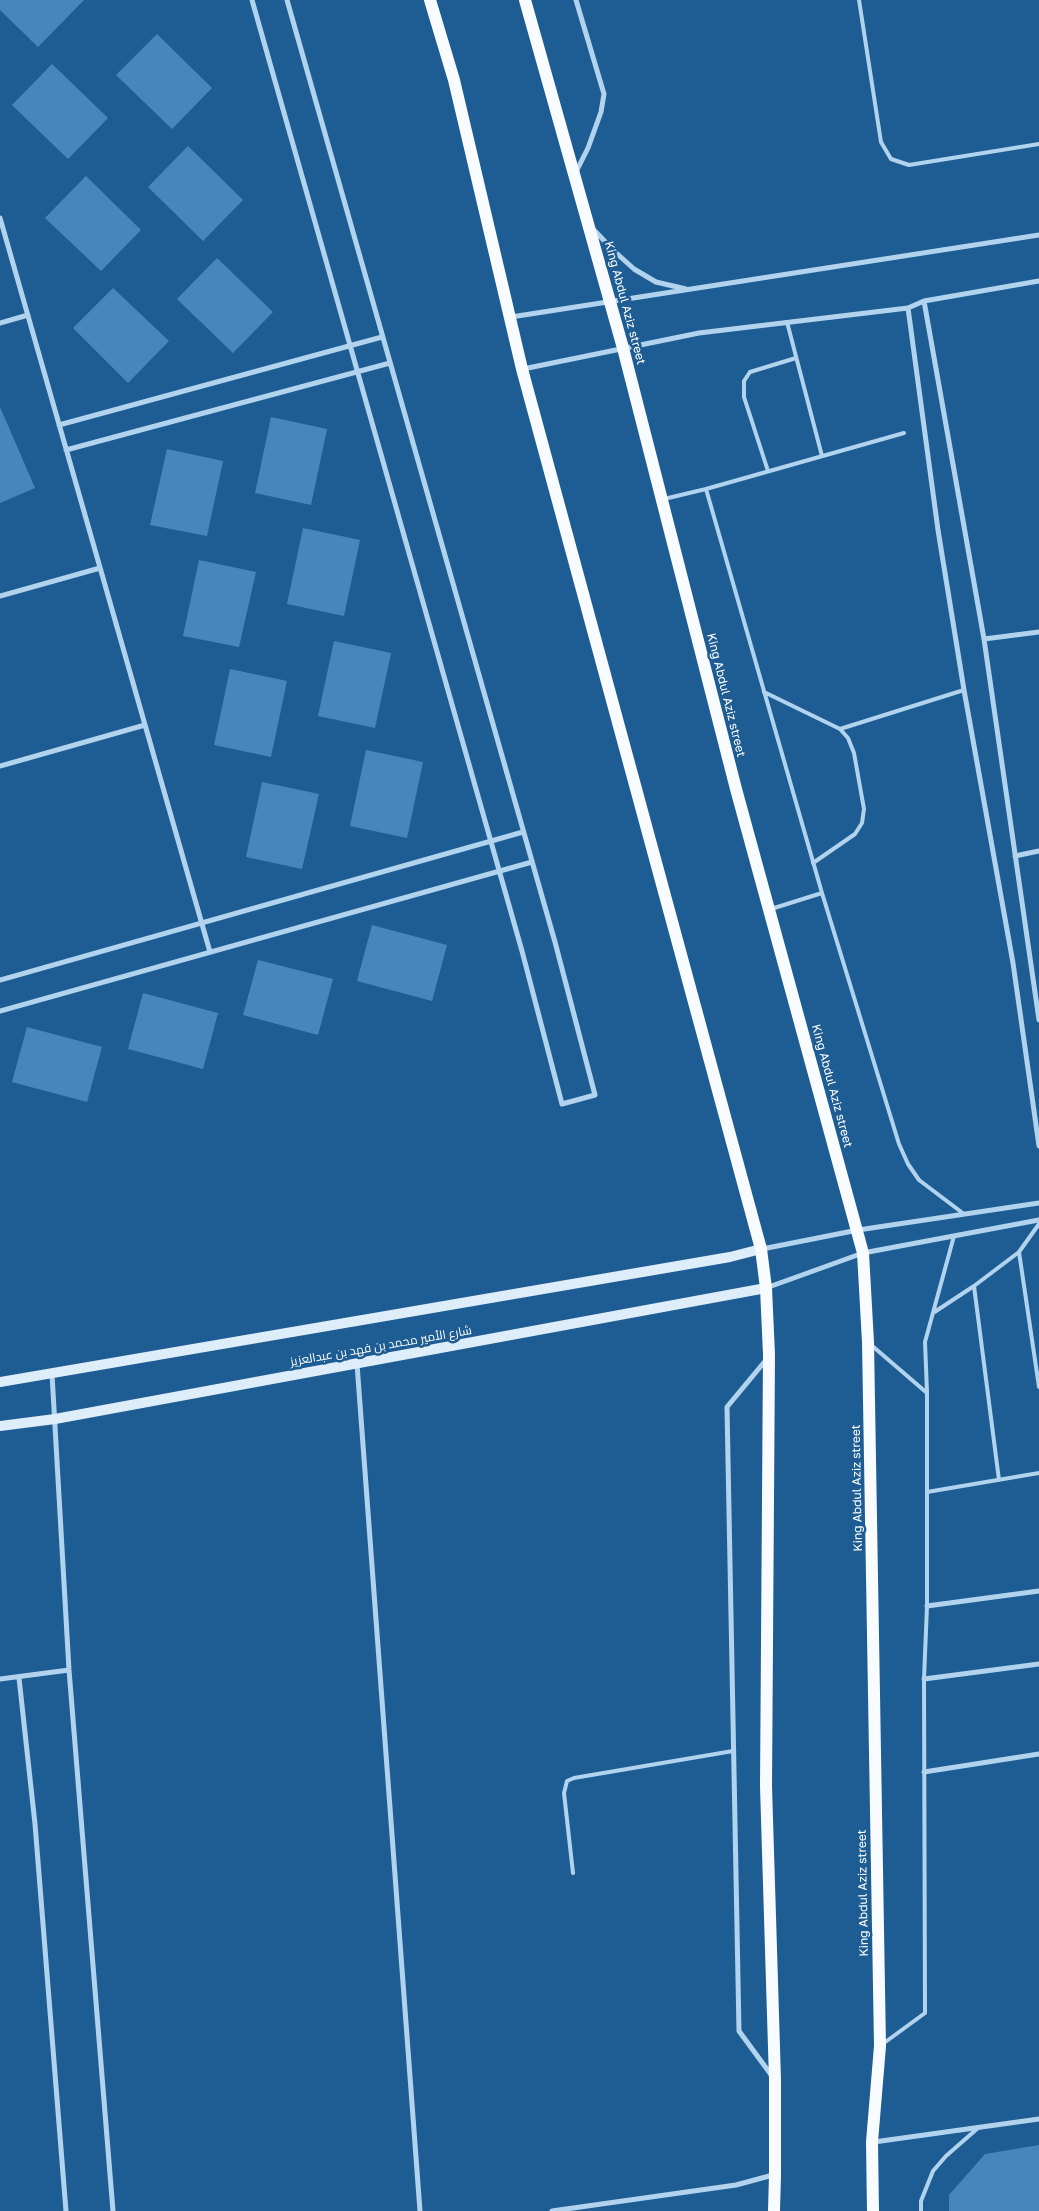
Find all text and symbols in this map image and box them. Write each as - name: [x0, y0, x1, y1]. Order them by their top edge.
- street label: King Abdul Aziz street: [602, 240, 648, 366]
- street label: King Abdul Aziz street: [704, 632, 748, 758]
- street label: King Abdul Aziz street: [809, 1023, 855, 1149]
- street label: شارع الأمير محمد بن فهد بن عبدالعزيز: [289, 1323, 473, 1369]
- street label: King Abdul Aziz street: [849, 1424, 865, 1552]
- street label: King Abdul Aziz street: [855, 1829, 871, 1957]

